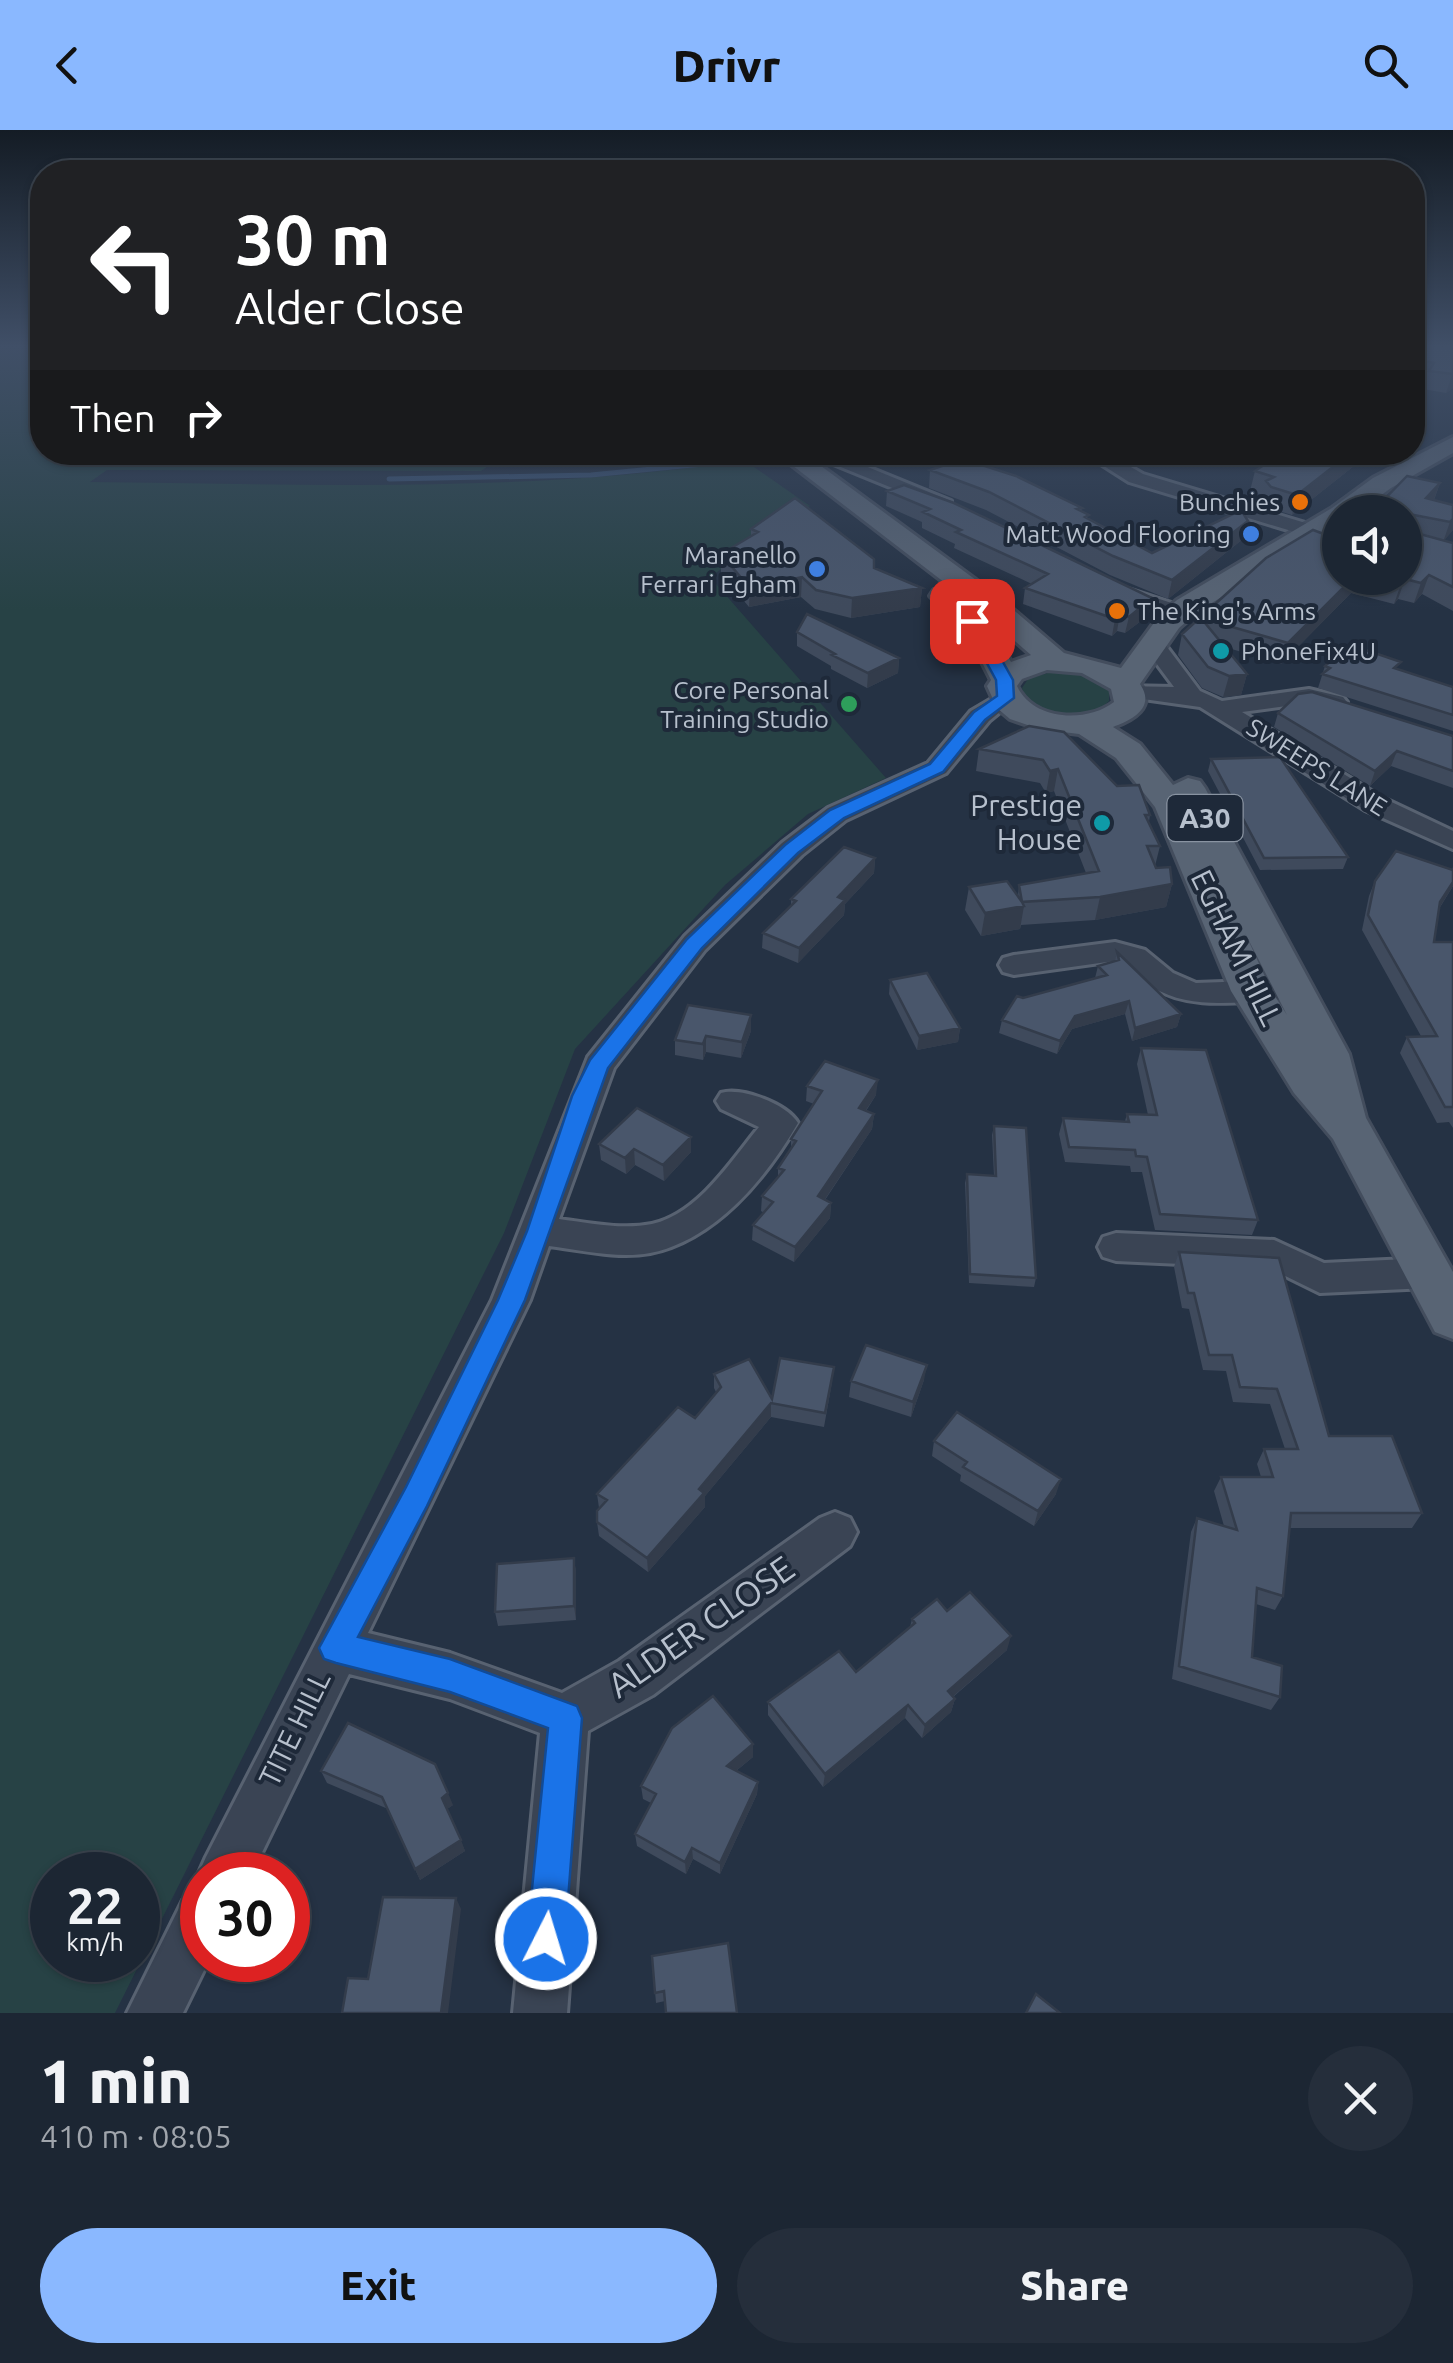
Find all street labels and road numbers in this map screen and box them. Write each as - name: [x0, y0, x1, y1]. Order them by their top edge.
- street label: SWEEPS LANE: [1242, 713, 1392, 821]
- road number: A30: [1168, 795, 1242, 841]
- street label: EGHAM HILL: [1185, 864, 1289, 1031]
- street label: ALDER CLOSE: [600, 1547, 801, 1705]
- street label: TITE HILL: [252, 1665, 337, 1792]

